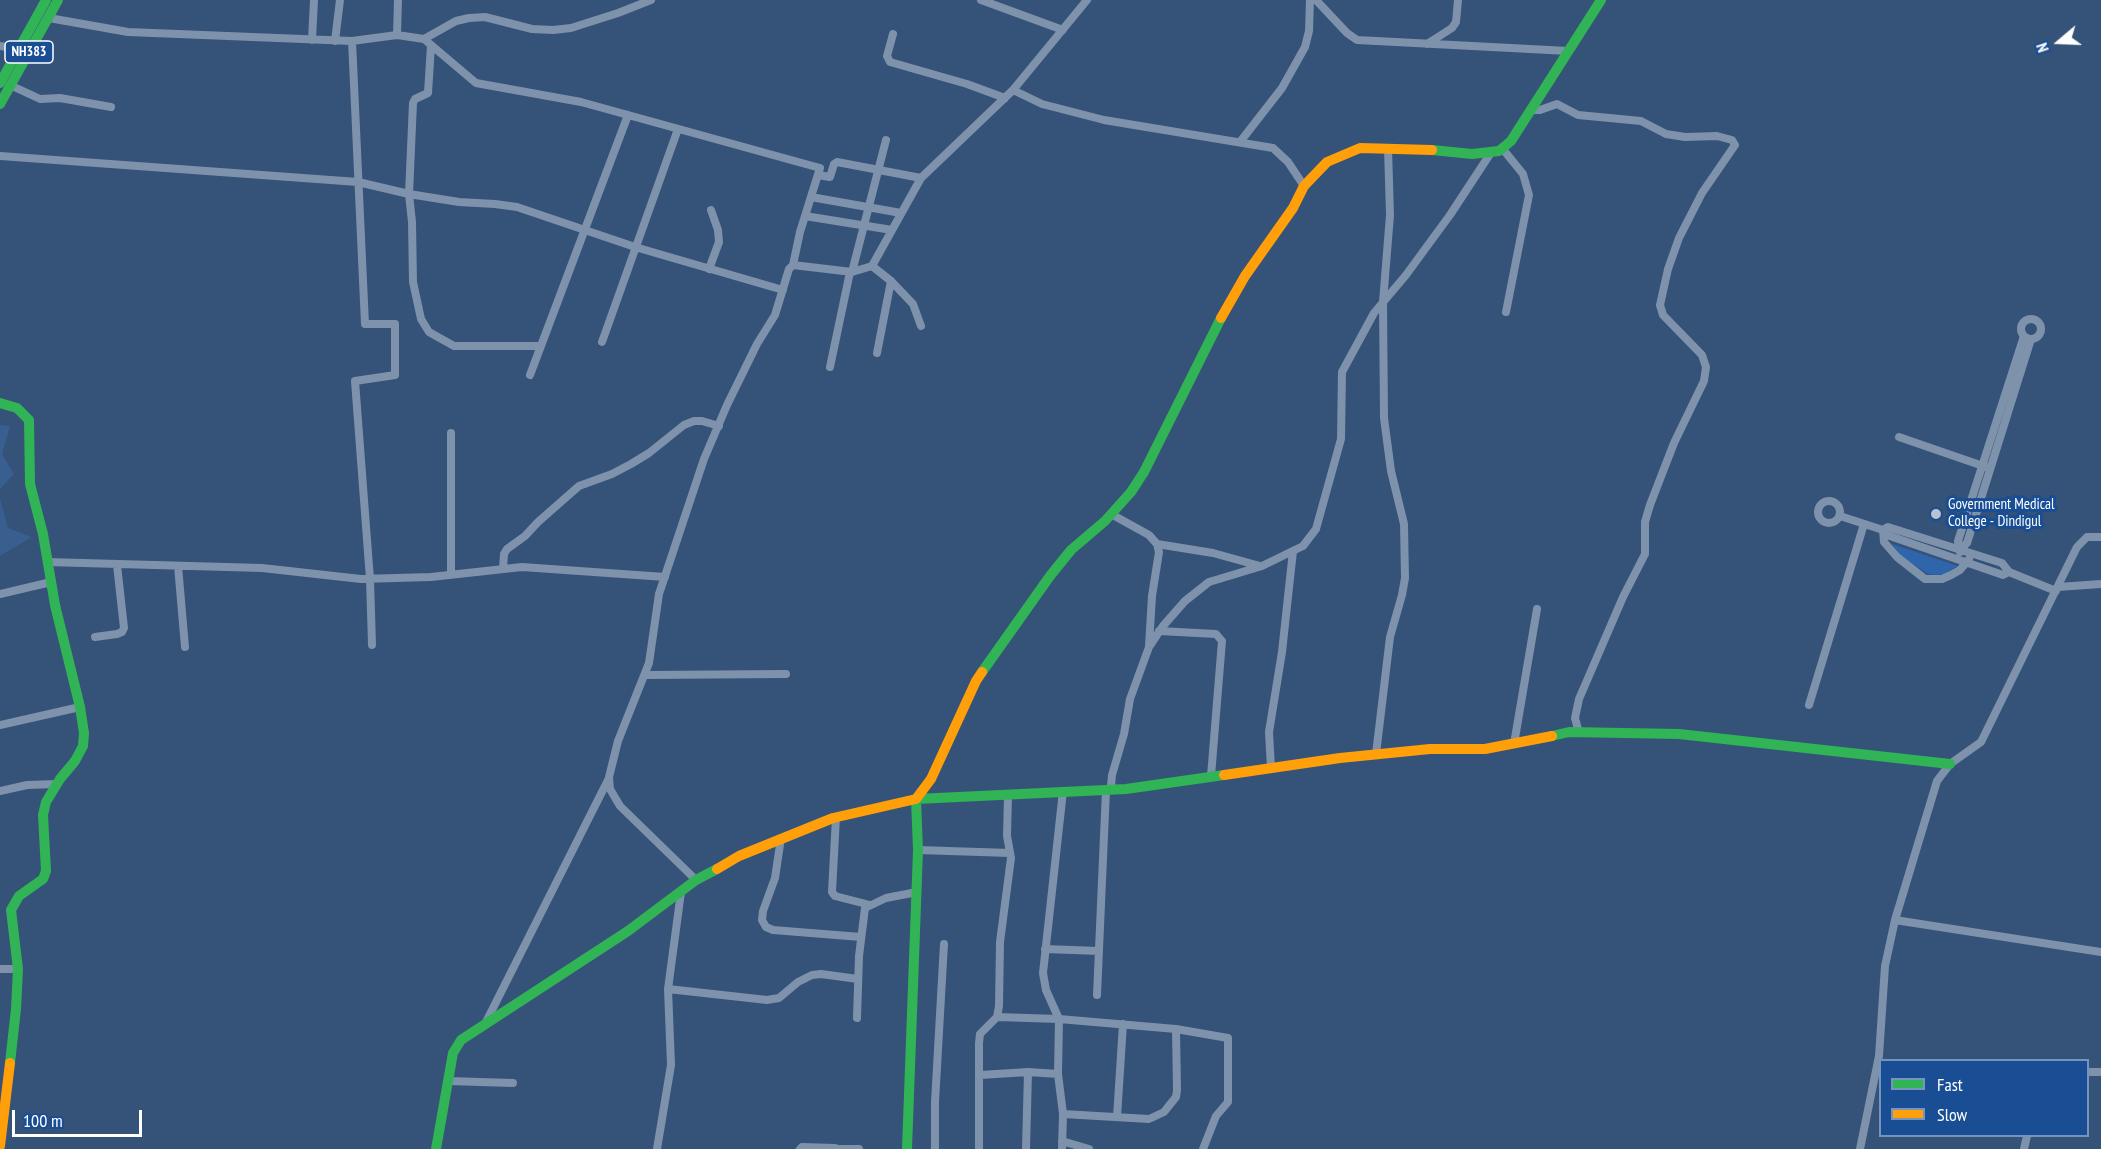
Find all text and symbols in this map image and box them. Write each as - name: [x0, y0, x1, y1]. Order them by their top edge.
- north arrow: [2029, 12, 2089, 72]
- road number: NH383: [5, 41, 53, 63]
- text: N: [2031, 41, 2053, 55]
- place label: Government Medical College - Dindigul: [1948, 496, 2055, 531]
- marker: Government Medical College - Dindigul: [1929, 507, 1943, 521]
- legend: [1879, 1059, 2089, 1137]
- text: Fast: [1937, 1073, 1963, 1096]
- scale bar: [15, 1098, 146, 1136]
- text: Slow: [1937, 1103, 1967, 1126]
- text: 100 m: [23, 1109, 63, 1132]

